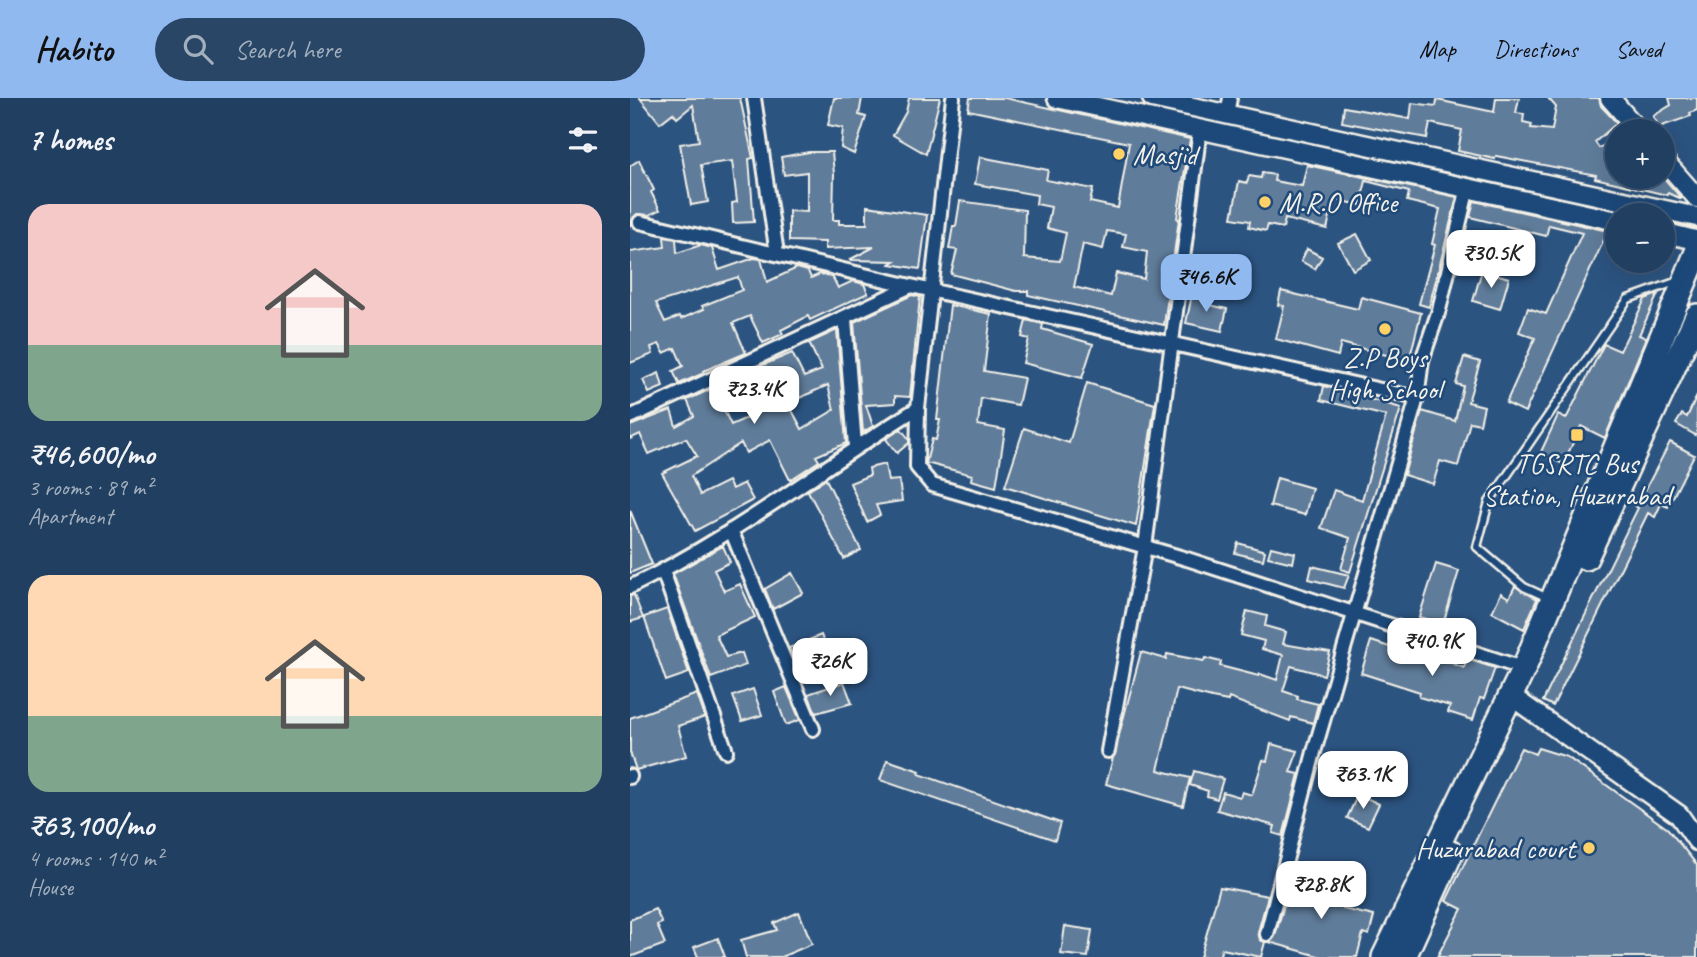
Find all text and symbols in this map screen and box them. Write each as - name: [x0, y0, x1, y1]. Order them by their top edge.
- search box: [155, 18, 645, 81]
- text: Habito: [35, 28, 113, 70]
- icon: search: [179, 30, 217, 68]
- text: Search here: [235, 33, 341, 66]
- text: Map: [1419, 34, 1456, 64]
- text: Directions: [1494, 34, 1577, 64]
- text: Saved: [1615, 34, 1662, 64]
- map controls: [1605, 119, 1675, 273]
- button: +: [1605, 119, 1675, 189]
- text: 7 homes: [28, 121, 113, 159]
- icon: filters: [564, 121, 602, 159]
- place label: Masjid: [1133, 137, 1201, 172]
- marker: Masjid: [1111, 146, 1127, 162]
- place label: M.R.O Office: [1279, 185, 1399, 220]
- marker: M.R.O Office: [1257, 194, 1273, 210]
- button: −: [1605, 203, 1675, 273]
- pin: ₹30.5K: [1434, 230, 1548, 290]
- text: ₹30.5K: [1462, 238, 1520, 267]
- icon: home: [252, 250, 378, 376]
- pin: ₹46.6K: [1149, 254, 1263, 314]
- text: ₹46.6K: [1177, 262, 1235, 291]
- marker: Z.P Boys High School: [1377, 321, 1393, 337]
- place label: Z.P Boys High School: [1329, 340, 1446, 407]
- pin: ₹23.4K: [697, 366, 811, 426]
- text: ₹23.4K: [725, 374, 783, 403]
- marker: TGSRTC Bus Station, Huzurabad: [1569, 427, 1585, 443]
- text: ₹46,600/mo: [28, 435, 155, 473]
- place label: TGSRTC Bus Station, Huzurabad: [1483, 446, 1675, 513]
- text: 3 rooms · 89 m²: [28, 473, 152, 502]
- text: Apartment: [28, 502, 113, 531]
- pin: ₹40.9K: [1375, 618, 1489, 678]
- icon: home: [252, 621, 378, 747]
- text: ₹40.9K: [1403, 626, 1461, 655]
- pin: ₹26K: [789, 638, 871, 698]
- text: ₹26K: [808, 646, 852, 675]
- pin: ₹63.1K: [1306, 752, 1420, 811]
- text: ₹63.1K: [1334, 759, 1392, 788]
- text: ₹63,100/mo: [28, 806, 154, 844]
- place label: Huzurabad court: [1416, 831, 1578, 866]
- marker: Huzurabad court: [1581, 840, 1597, 856]
- text: 4 rooms · 140 m²: [28, 844, 163, 873]
- pin: ₹28.8K: [1264, 862, 1378, 921]
- text: ₹28.8K: [1292, 869, 1350, 898]
- text: House: [28, 873, 73, 902]

